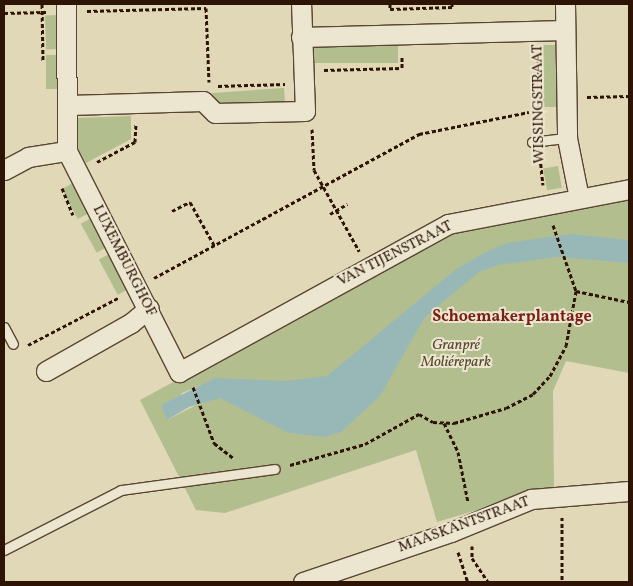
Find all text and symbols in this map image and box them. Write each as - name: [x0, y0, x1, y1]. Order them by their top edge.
- street label: WISSINGSTRAAT: [529, 44, 549, 164]
- street label: LUXEMBURGHOF: [88, 202, 160, 320]
- street label: VAN TIJENSTRAAT: [334, 217, 456, 291]
- district label: Schoemakerplantage: [432, 307, 592, 327]
- park label: Granpré Moliérepark: [421, 336, 491, 371]
- street label: MAASKANTSTRAAT: [396, 493, 532, 557]

